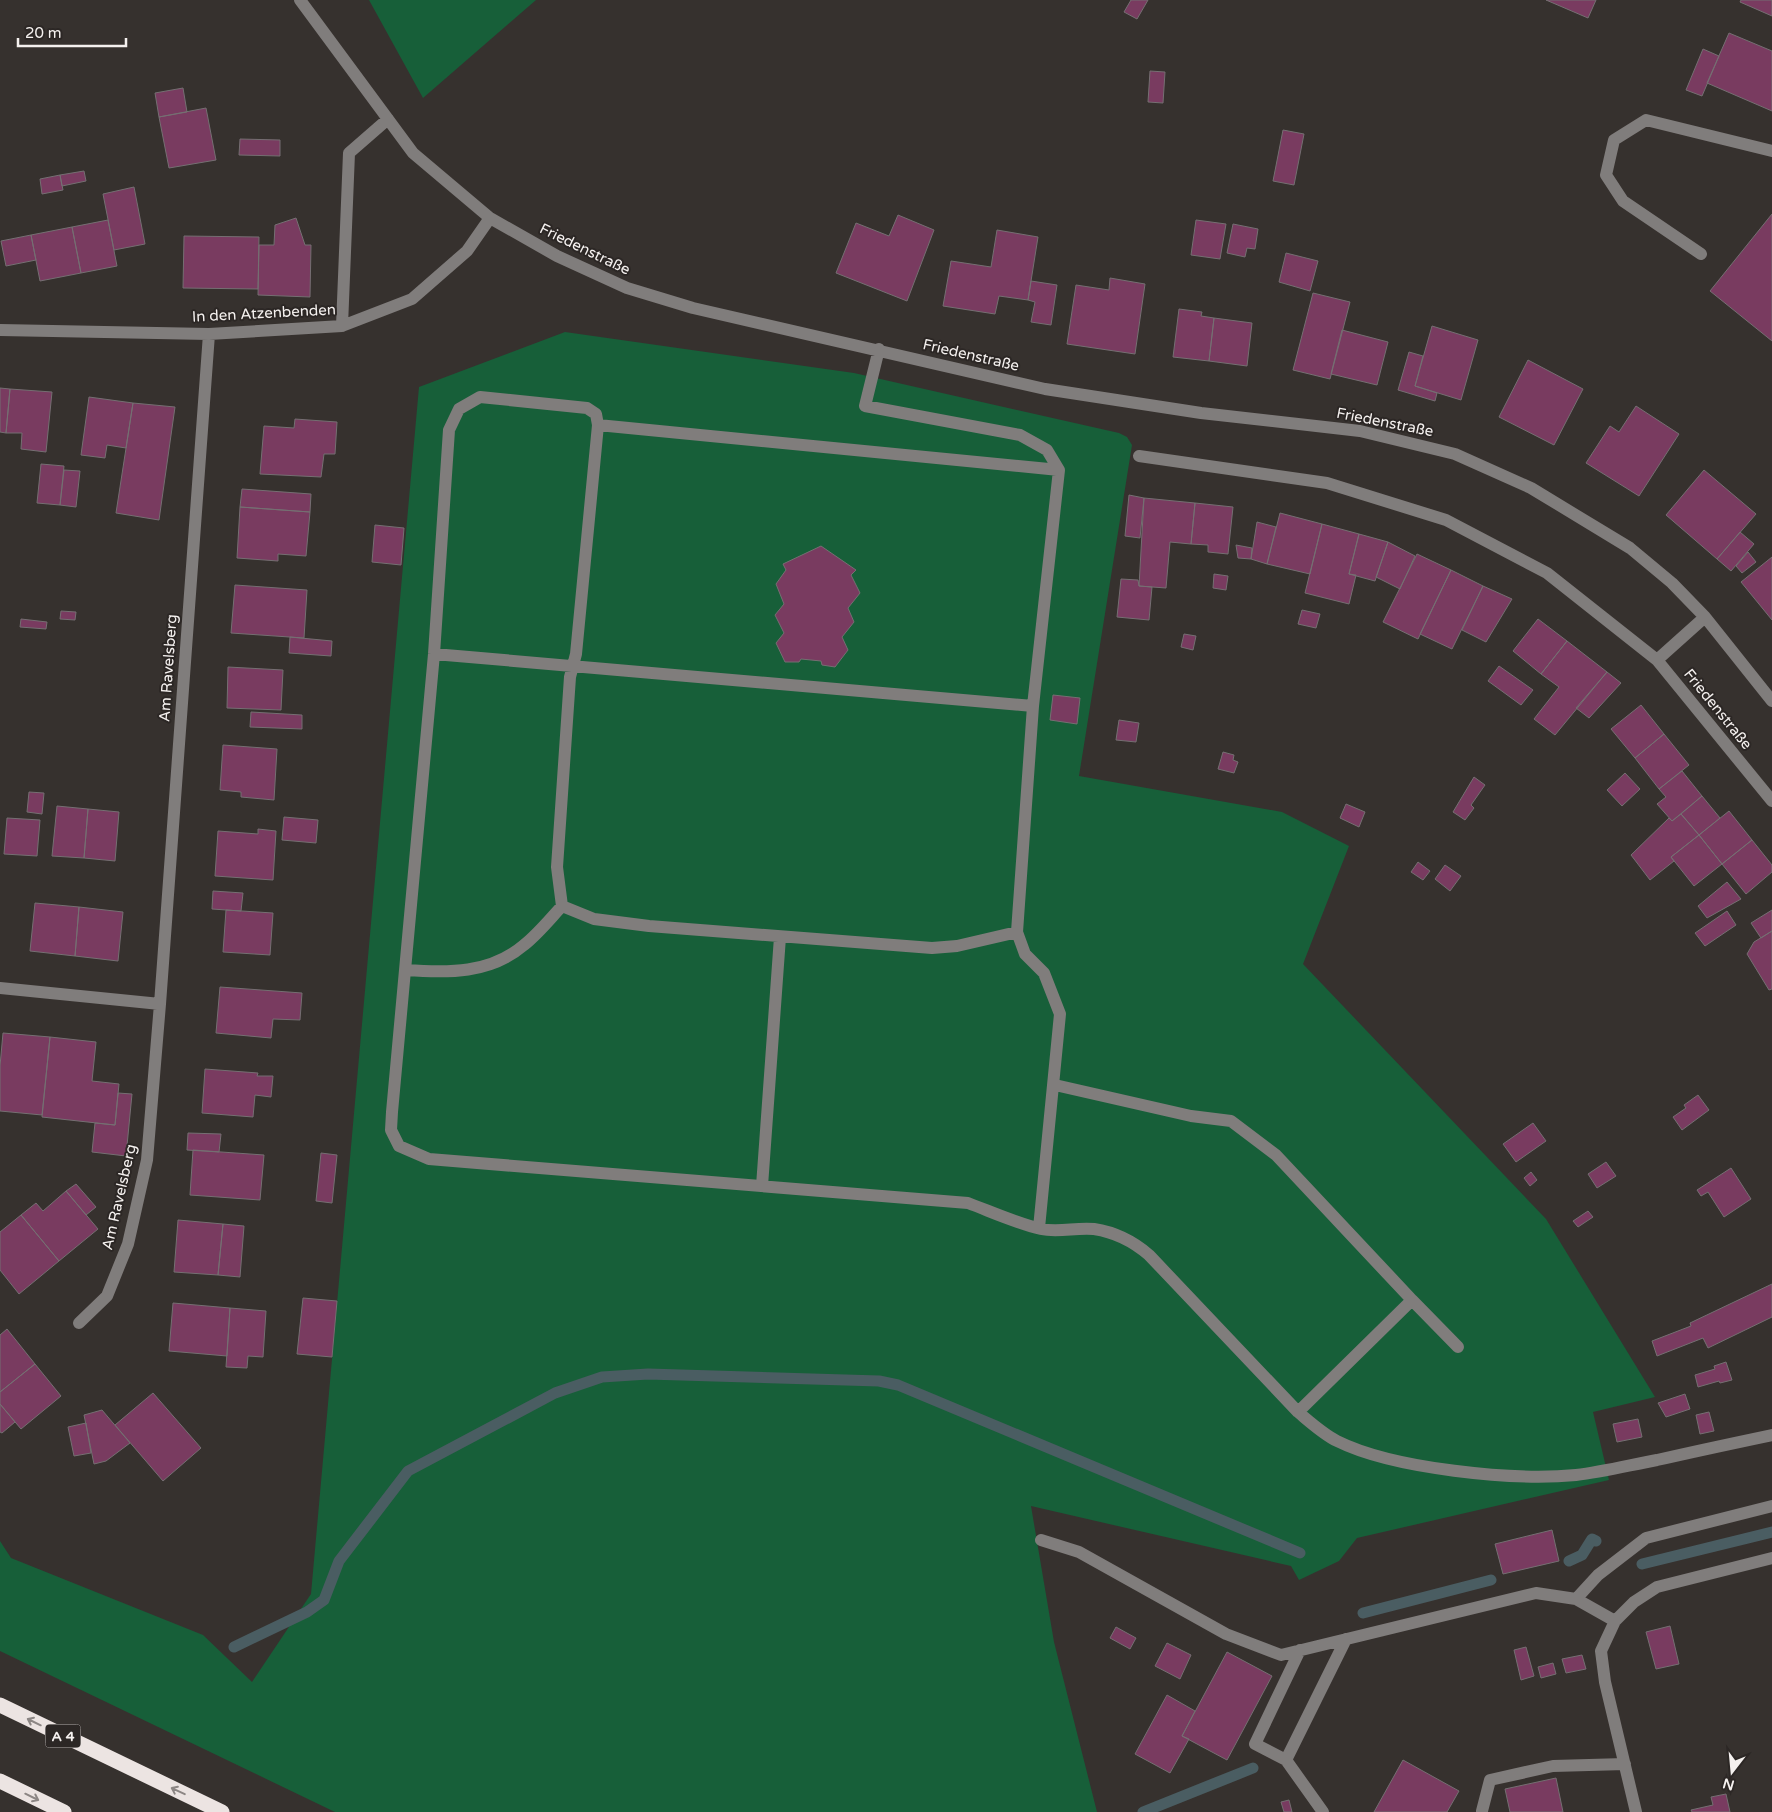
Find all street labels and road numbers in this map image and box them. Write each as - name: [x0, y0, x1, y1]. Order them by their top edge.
- street label: Friedenstraße: [537, 219, 633, 279]
- street label: In den Atzenbenden: [192, 300, 336, 326]
- street label: Friedenstraße: [921, 335, 1021, 375]
- street label: Friedenstraße: [1335, 404, 1435, 440]
- street label: Am Ravelsberg: [155, 614, 181, 722]
- street label: Friedenstraße: [1680, 665, 1756, 753]
- street label: Am Ravelsberg: [98, 1142, 140, 1252]
- road number: A 4: [46, 1724, 80, 1748]

